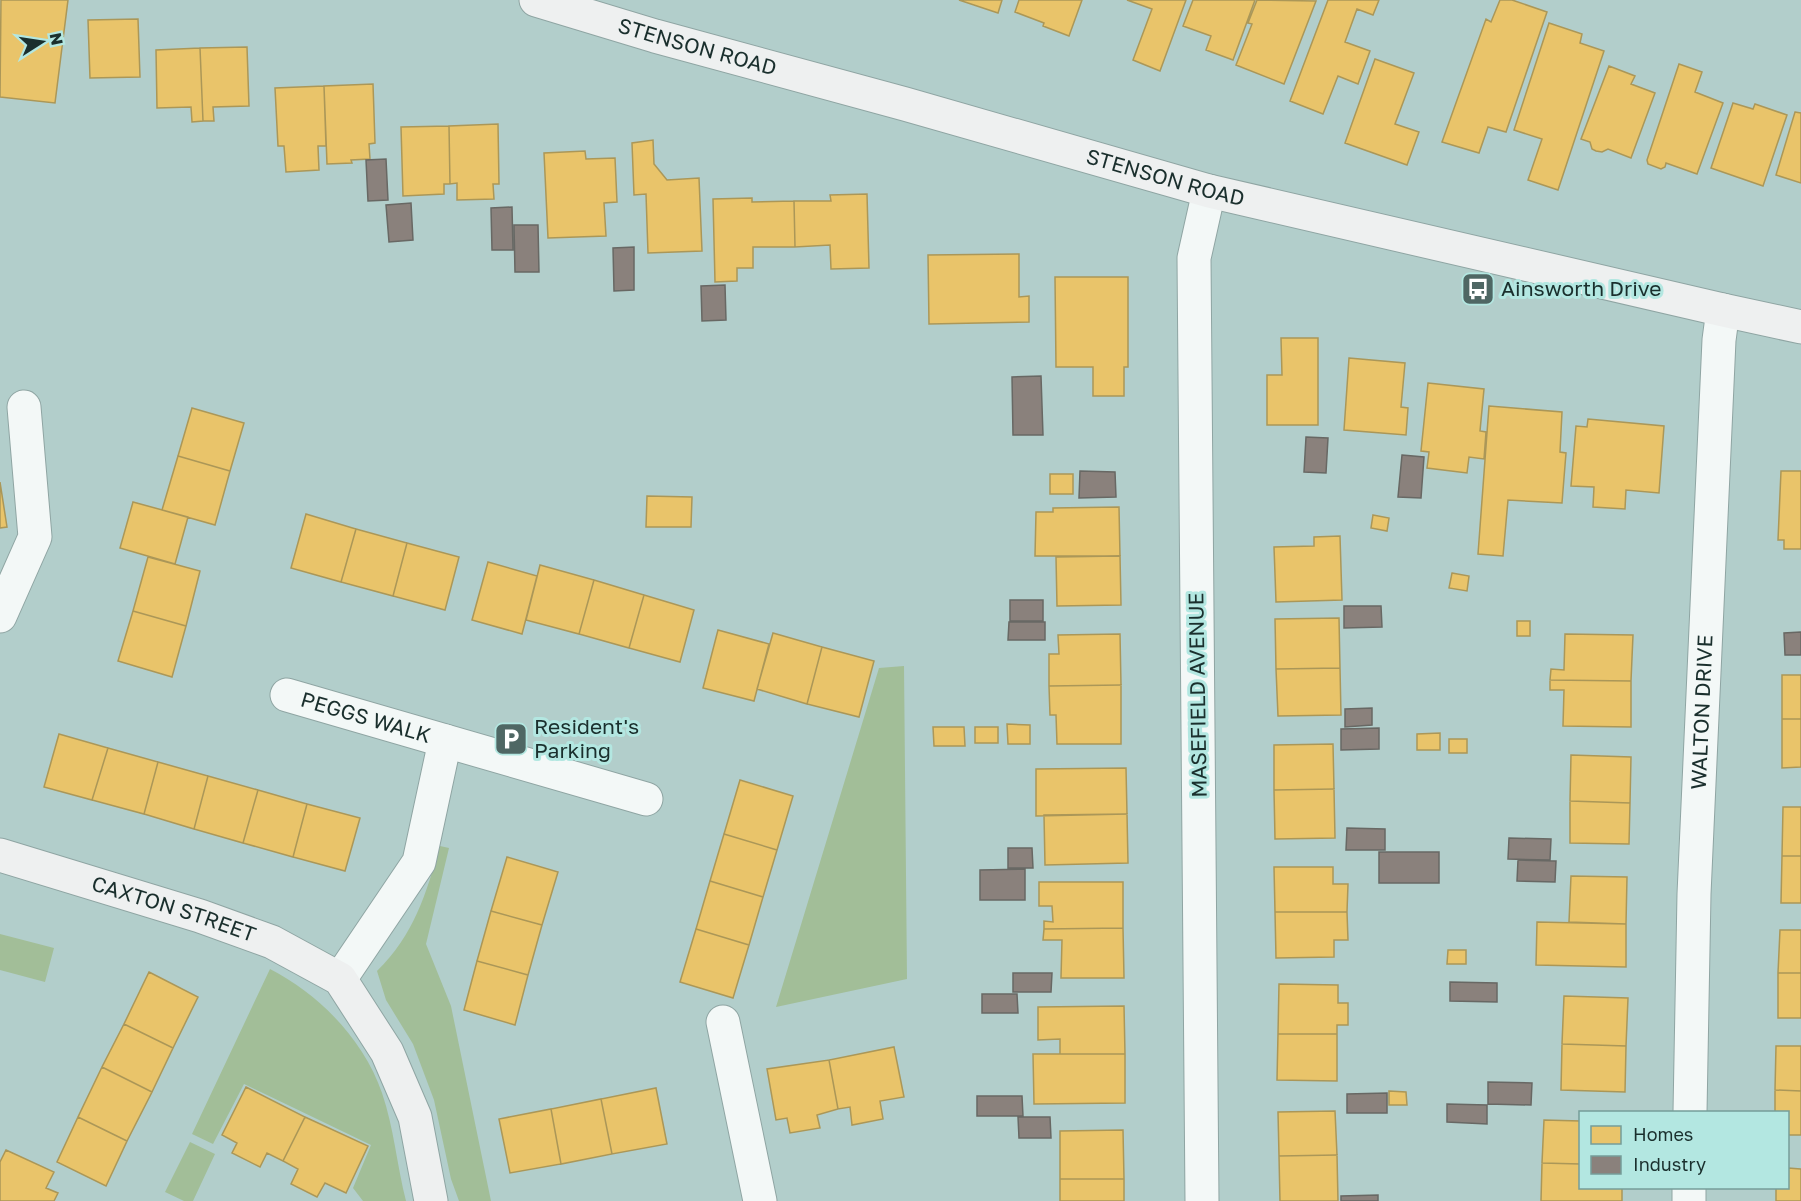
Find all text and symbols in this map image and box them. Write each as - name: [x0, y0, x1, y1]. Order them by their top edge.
- north arrow: [12, 12, 72, 72]
- street label: STENSON ROAD: [615, 12, 780, 80]
- text: N: [46, 31, 68, 47]
- street label: STENSON ROAD: [1083, 143, 1247, 211]
- bus stop icon: Ainsworth Drive: [1460, 271, 1496, 307]
- place label: Ainsworth Drive: [1501, 275, 1661, 301]
- street label: MASEFIELD AVENUE: [1182, 592, 1212, 798]
- street label: WALTON DRIVE: [1685, 634, 1718, 790]
- street label: PEGGS WALK: [298, 686, 434, 748]
- place label: Resident's Parking: [534, 713, 639, 763]
- parking icon: Resident's Parking: [493, 721, 529, 757]
- street label: CAXTON STREET: [89, 870, 260, 947]
- legend: [1579, 1111, 1789, 1189]
- text: Homes: [1633, 1123, 1693, 1145]
- text: Industry: [1633, 1153, 1706, 1175]

